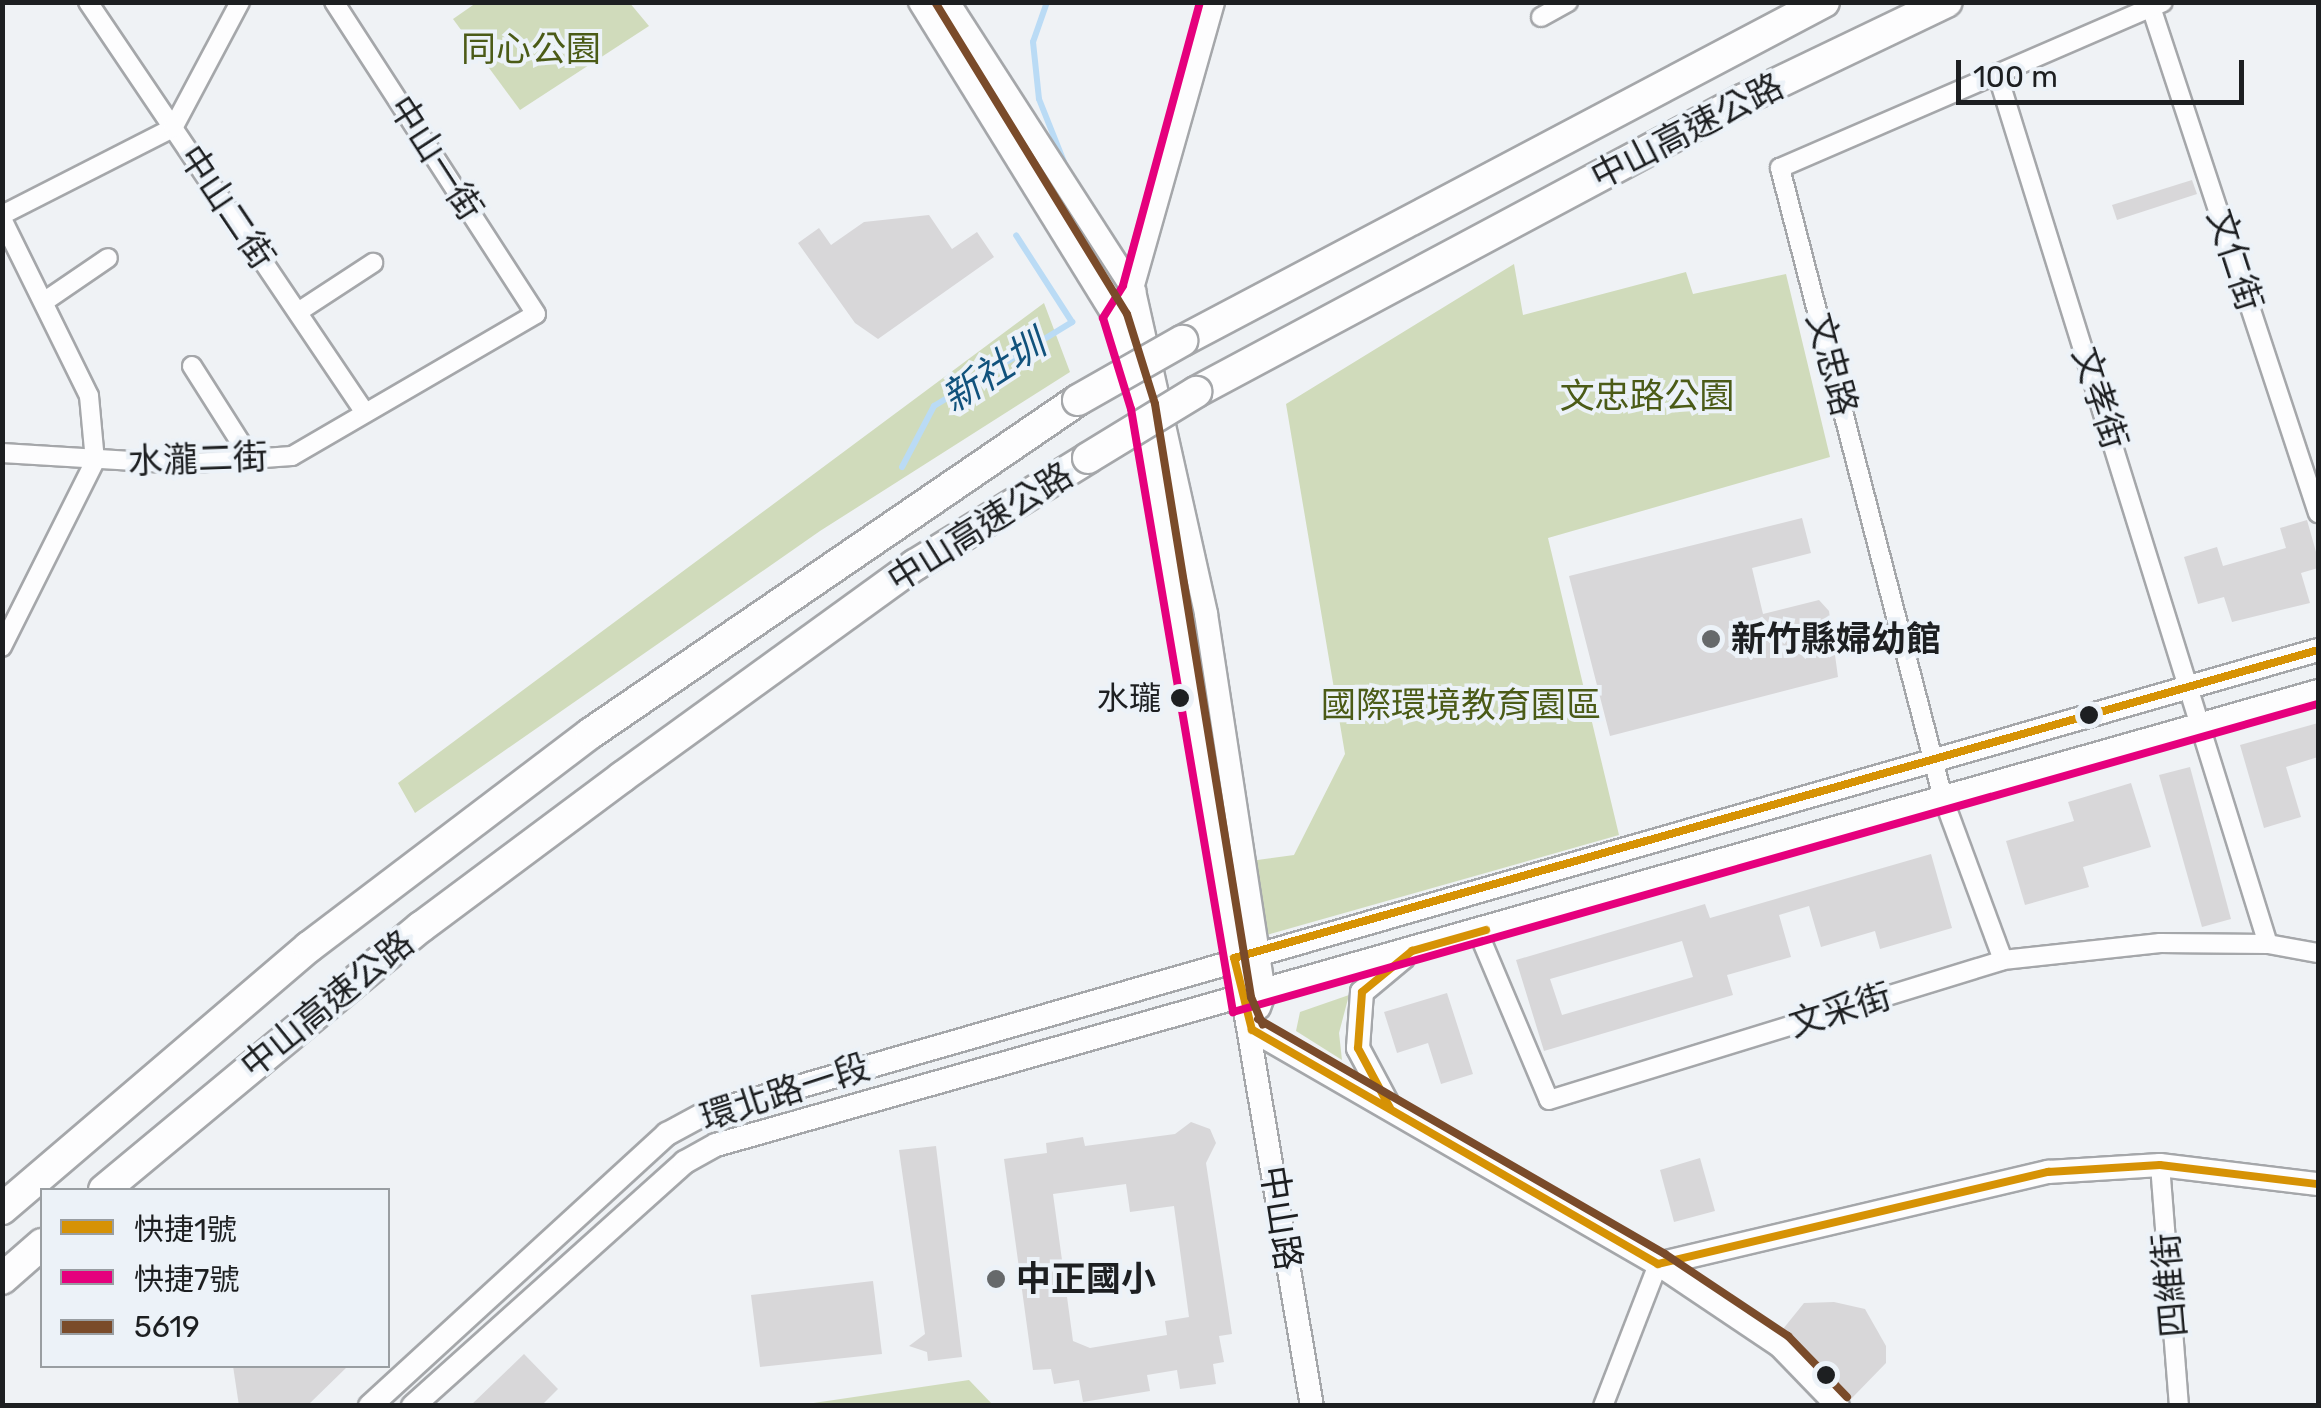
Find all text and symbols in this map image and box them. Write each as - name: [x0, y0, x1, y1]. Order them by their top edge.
- park label: 同心公園: [461, 28, 601, 70]
- scale bar: [1961, 40, 2248, 102]
- text: 100 m: [1973, 59, 2058, 95]
- street label: 中山高速公路: [1584, 65, 1790, 197]
- street label: 中山一街: [380, 88, 492, 228]
- street label: 中山二街: [170, 137, 284, 277]
- street label: 文仁街: [2199, 204, 2271, 316]
- street label: 文忠路: [1798, 308, 1866, 420]
- water label: 新社圳: [934, 322, 1054, 422]
- street label: 文孝街: [2064, 342, 2136, 454]
- park label: 文忠路公園: [1560, 375, 1734, 417]
- street label: 水瀧二街: [127, 436, 269, 482]
- street label: 中山高速公路: [880, 454, 1080, 600]
- place label: 新竹縣婦幼館: [1731, 618, 1941, 660]
- marker: 新竹縣婦幼館: [1700, 628, 1722, 650]
- place label: 水瓏: [1097, 679, 1161, 717]
- park label: 國際環境教育園區: [1321, 684, 1601, 726]
- marker: 水瓏: [1170, 688, 1190, 708]
- unlabelled marker: [2079, 705, 2099, 725]
- street label: 中山高速公路: [232, 922, 422, 1086]
- street label: 文采街: [1784, 975, 1896, 1045]
- street label: 環北路一段: [695, 1045, 875, 1139]
- street label: 中山路: [1252, 1163, 1310, 1273]
- legend: [40, 1188, 390, 1368]
- text: 快捷1號: [134, 1212, 237, 1248]
- street label: 四維街: [2145, 1231, 2195, 1339]
- place label: 中正國小: [1016, 1258, 1156, 1300]
- text: 快捷7號: [134, 1262, 239, 1298]
- marker: 中正國小: [985, 1268, 1007, 1290]
- text: 5619: [134, 1309, 200, 1345]
- unlabelled marker: [1816, 1365, 1836, 1385]

